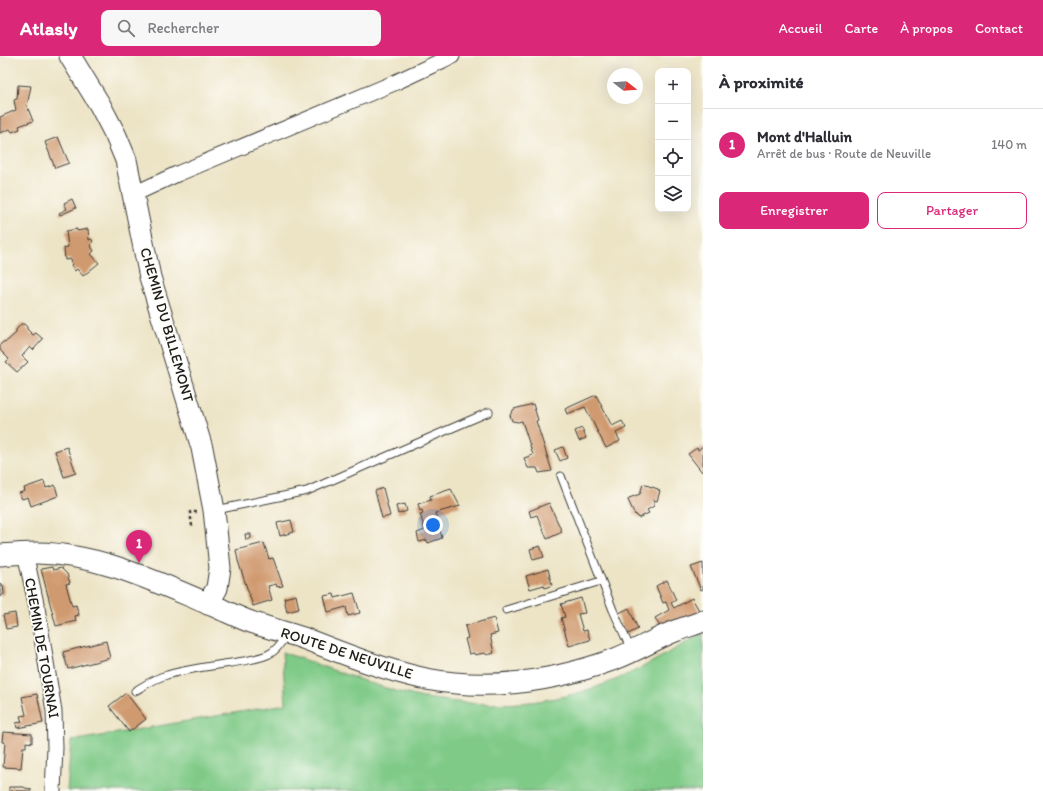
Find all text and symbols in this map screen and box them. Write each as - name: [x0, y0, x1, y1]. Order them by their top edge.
- search box: [101, 10, 381, 46]
- text: Atlasly: [20, 17, 77, 40]
- icon: search: [115, 17, 137, 39]
- text: Rechercher: [147, 19, 219, 37]
- text: Accueil: [779, 20, 822, 37]
- text: Carte: [844, 20, 878, 37]
- text: À propos: [900, 20, 953, 37]
- text: Contact: [975, 20, 1023, 37]
- north arrow: [607, 68, 643, 104]
- map controls: [655, 68, 691, 212]
- button: +: [655, 68, 691, 104]
- text: À proximité: [719, 72, 804, 92]
- button: −: [655, 104, 691, 140]
- text: Mont d'Halluin: [757, 128, 852, 146]
- text: 1: [729, 137, 735, 152]
- text: 140 m: [991, 137, 1027, 152]
- button: locate: [655, 140, 691, 176]
- text: Arrêt de bus · Route de Neuville: [757, 146, 931, 161]
- button: layers: [655, 176, 691, 212]
- button: Enregistrer: [719, 192, 869, 229]
- button: Partager: [877, 192, 1027, 229]
- street label: CHEMIN DU BILLEMONT: [136, 245, 198, 405]
- your location: [423, 515, 443, 535]
- pin: 1: [126, 530, 152, 563]
- street label: CHEMIN DE TOURNAI: [21, 576, 63, 720]
- street label: ROUTE DE NEUVILLE: [279, 623, 415, 683]

